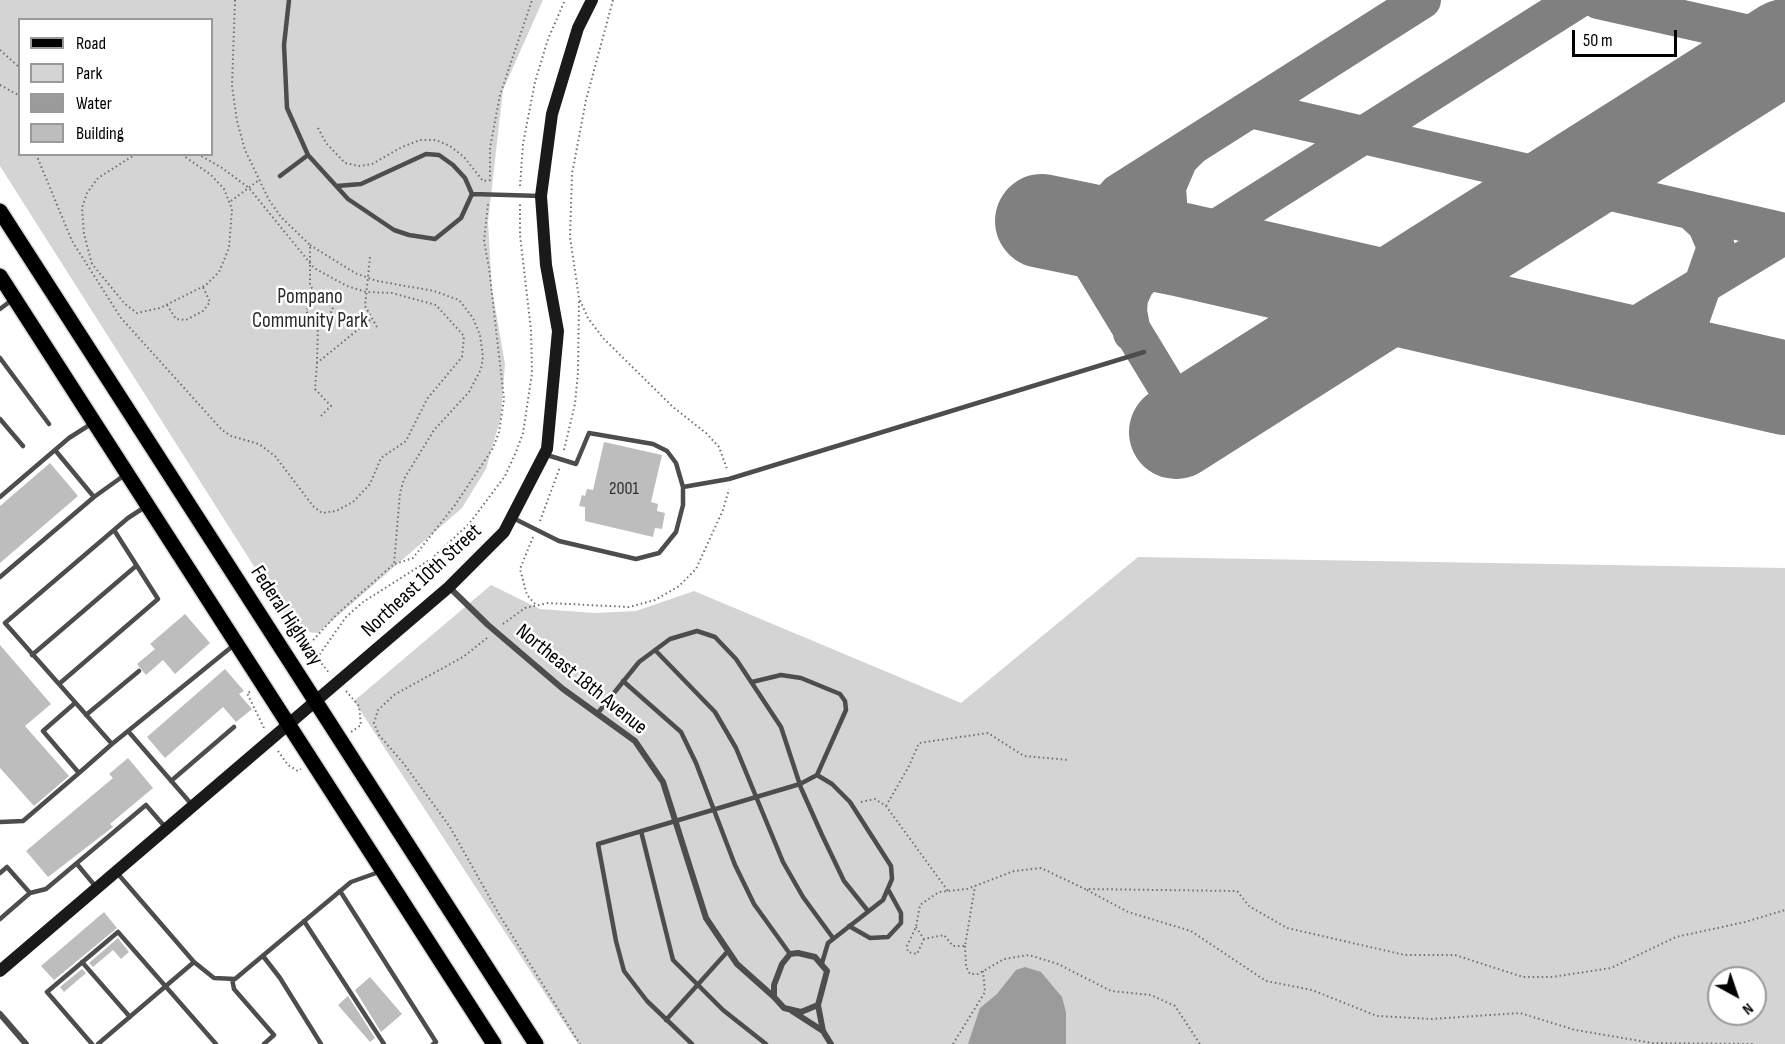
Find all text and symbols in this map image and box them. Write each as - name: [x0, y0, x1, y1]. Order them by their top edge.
- legend: [18, 18, 213, 156]
- scale bar: [1575, 18, 1680, 56]
- text: 50 m: [1583, 30, 1613, 51]
- text: Road: [76, 33, 106, 54]
- text: Park: [76, 63, 102, 84]
- text: Water: [76, 93, 112, 114]
- text: Building: [76, 123, 124, 144]
- park label: Pompano Community Park: [252, 285, 368, 335]
- house number: 2001: [609, 478, 639, 500]
- street label: Northeast 10th Street: [357, 519, 487, 643]
- street label: Federal Highway: [244, 561, 328, 671]
- street label: Northeast 18th Avenue: [510, 619, 652, 741]
- north arrow: [1707, 966, 1767, 1026]
- text: N: [1738, 999, 1757, 1019]

